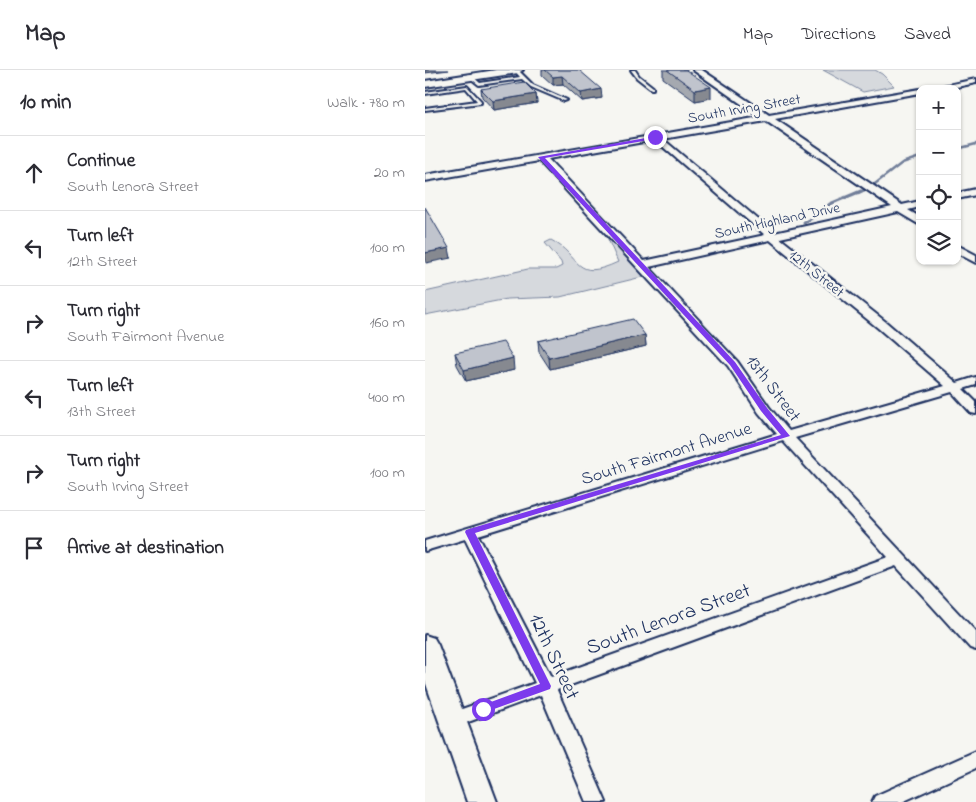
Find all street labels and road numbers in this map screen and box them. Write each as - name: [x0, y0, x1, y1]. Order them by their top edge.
- street label: South Irving Street: [686, 88, 803, 131]
- street label: South Highland Drive: [712, 197, 843, 246]
- street label: 12th Street: [784, 244, 849, 303]
- street label: 13th Street: [739, 350, 806, 428]
- street label: South Fairmont Avenue: [578, 416, 756, 493]
- street label: South Lenora Street: [582, 576, 755, 664]
- street label: 12th Street: [520, 609, 586, 705]

